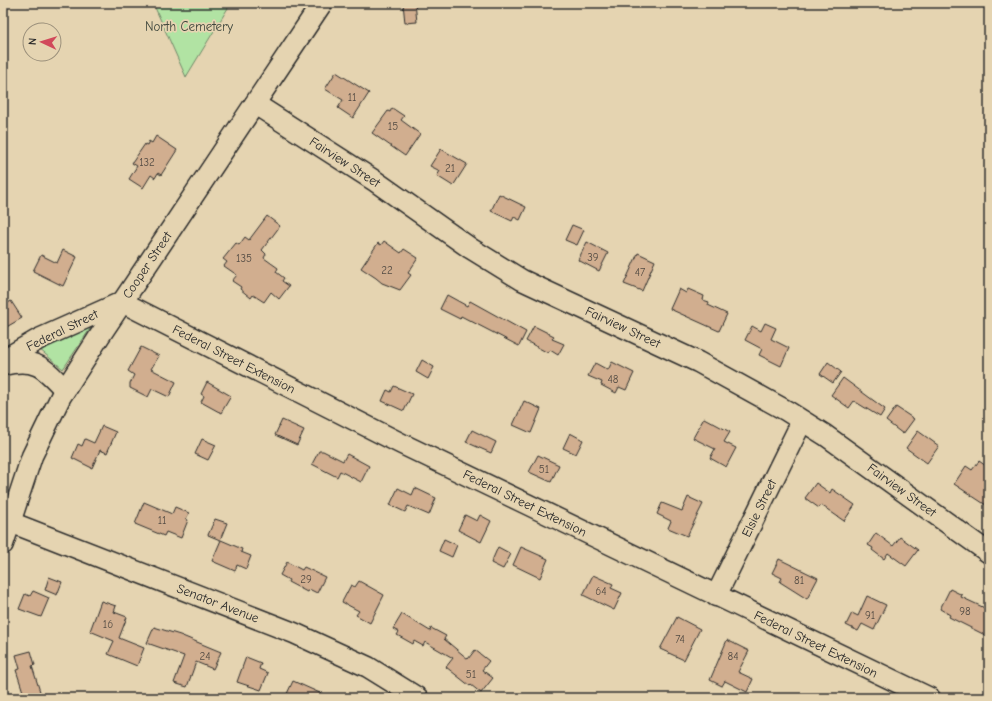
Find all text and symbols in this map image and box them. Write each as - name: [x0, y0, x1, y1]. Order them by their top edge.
- park label: North Cemetery: [145, 19, 233, 34]
- north arrow: [22, 22, 62, 62]
- text: N: [26, 37, 39, 45]
- house number: 11: [348, 91, 356, 104]
- house number: 15: [388, 120, 398, 133]
- street label: Fairview Street: [307, 134, 384, 191]
- house number: 132: [139, 156, 155, 169]
- house number: 21: [445, 162, 455, 175]
- street label: Cooper Street: [119, 228, 176, 301]
- house number: 39: [587, 251, 599, 264]
- house number: 135: [236, 252, 252, 265]
- house number: 22: [381, 264, 393, 277]
- house number: 47: [635, 266, 645, 279]
- street label: Fairview Street: [583, 303, 664, 351]
- street label: Federal Street: [24, 306, 102, 354]
- street label: Federal Street Extension: [170, 321, 298, 397]
- house number: 48: [608, 373, 619, 386]
- street label: Fairview Street: [865, 460, 940, 521]
- house number: 51: [539, 463, 549, 476]
- street label: Federal Street Extension: [461, 466, 589, 540]
- street label: Elsie Street: [739, 475, 780, 539]
- house number: 11: [158, 514, 166, 527]
- house number: 29: [300, 573, 312, 586]
- house number: 81: [794, 574, 804, 587]
- street label: Senator Avenue: [175, 580, 262, 626]
- house number: 64: [595, 585, 607, 598]
- house number: 98: [959, 605, 971, 618]
- street label: Federal Street Extension: [752, 607, 880, 681]
- house number: 91: [865, 609, 875, 622]
- house number: 16: [103, 618, 113, 631]
- house number: 74: [675, 633, 685, 646]
- house number: 24: [199, 650, 211, 663]
- house number: 84: [728, 650, 739, 663]
- house number: 51: [466, 668, 476, 681]

